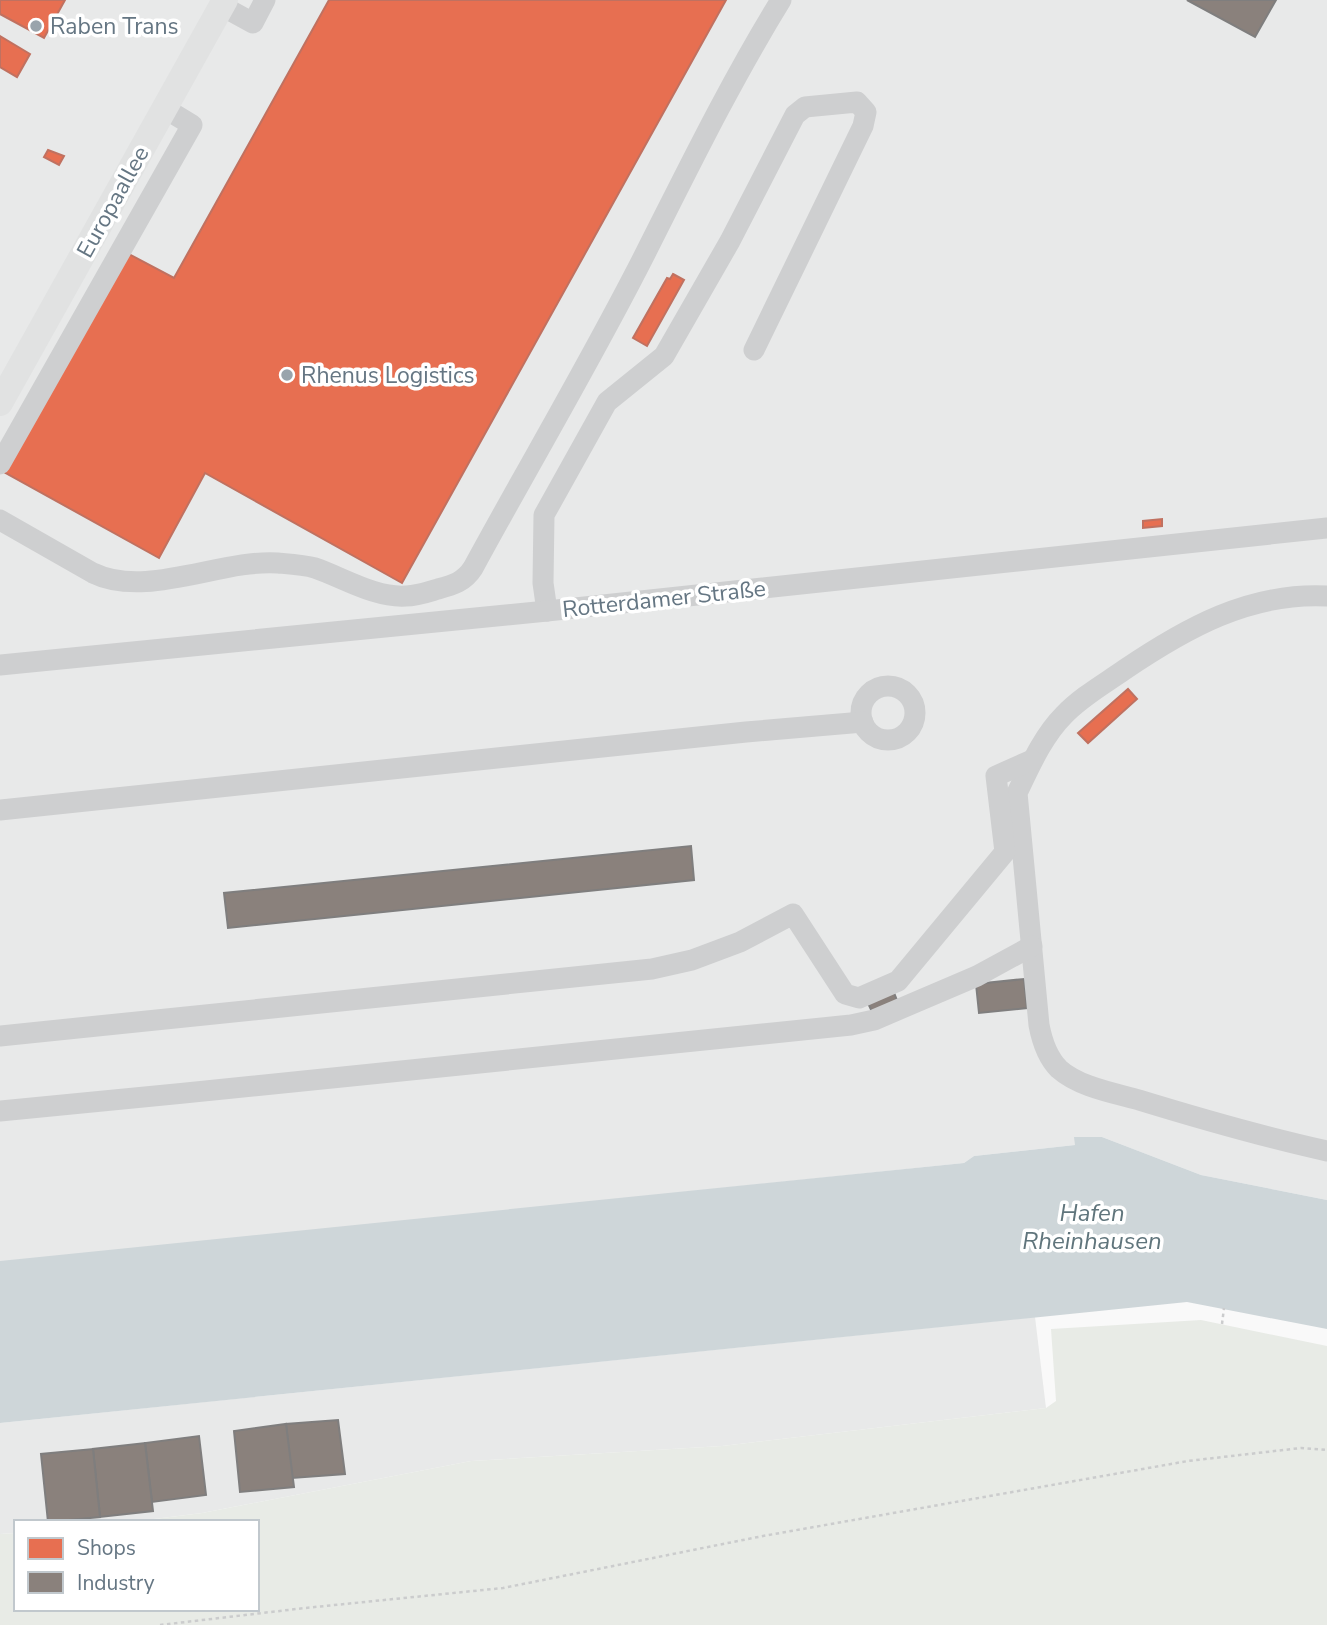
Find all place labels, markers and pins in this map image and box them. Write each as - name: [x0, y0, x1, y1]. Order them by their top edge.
- place label: Raben Trans: [50, 11, 179, 42]
- marker: Raben Trans: [28, 18, 44, 34]
- place label: Rhenus Logistics: [301, 360, 475, 391]
- marker: Rhenus Logistics: [279, 367, 295, 383]

